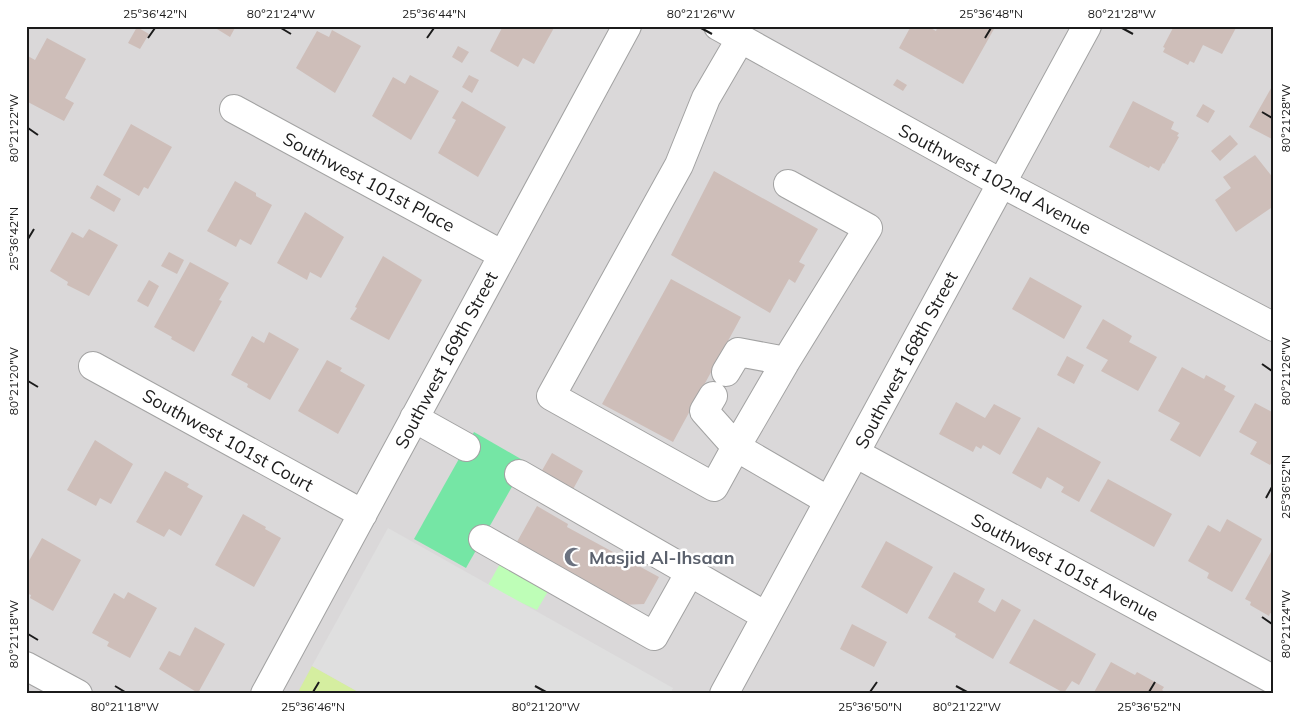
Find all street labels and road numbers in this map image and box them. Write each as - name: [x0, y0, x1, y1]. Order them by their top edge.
- street label: Southwest 102nd Avenue: [895, 118, 1095, 240]
- street label: Southwest 101st Place: [279, 127, 459, 237]
- street label: Southwest 169th Street: [389, 267, 503, 453]
- street label: Southwest 168th Street: [849, 267, 963, 453]
- street label: Southwest 101st Court: [139, 383, 317, 497]
- street label: Southwest 101st Avenue: [967, 508, 1163, 626]

